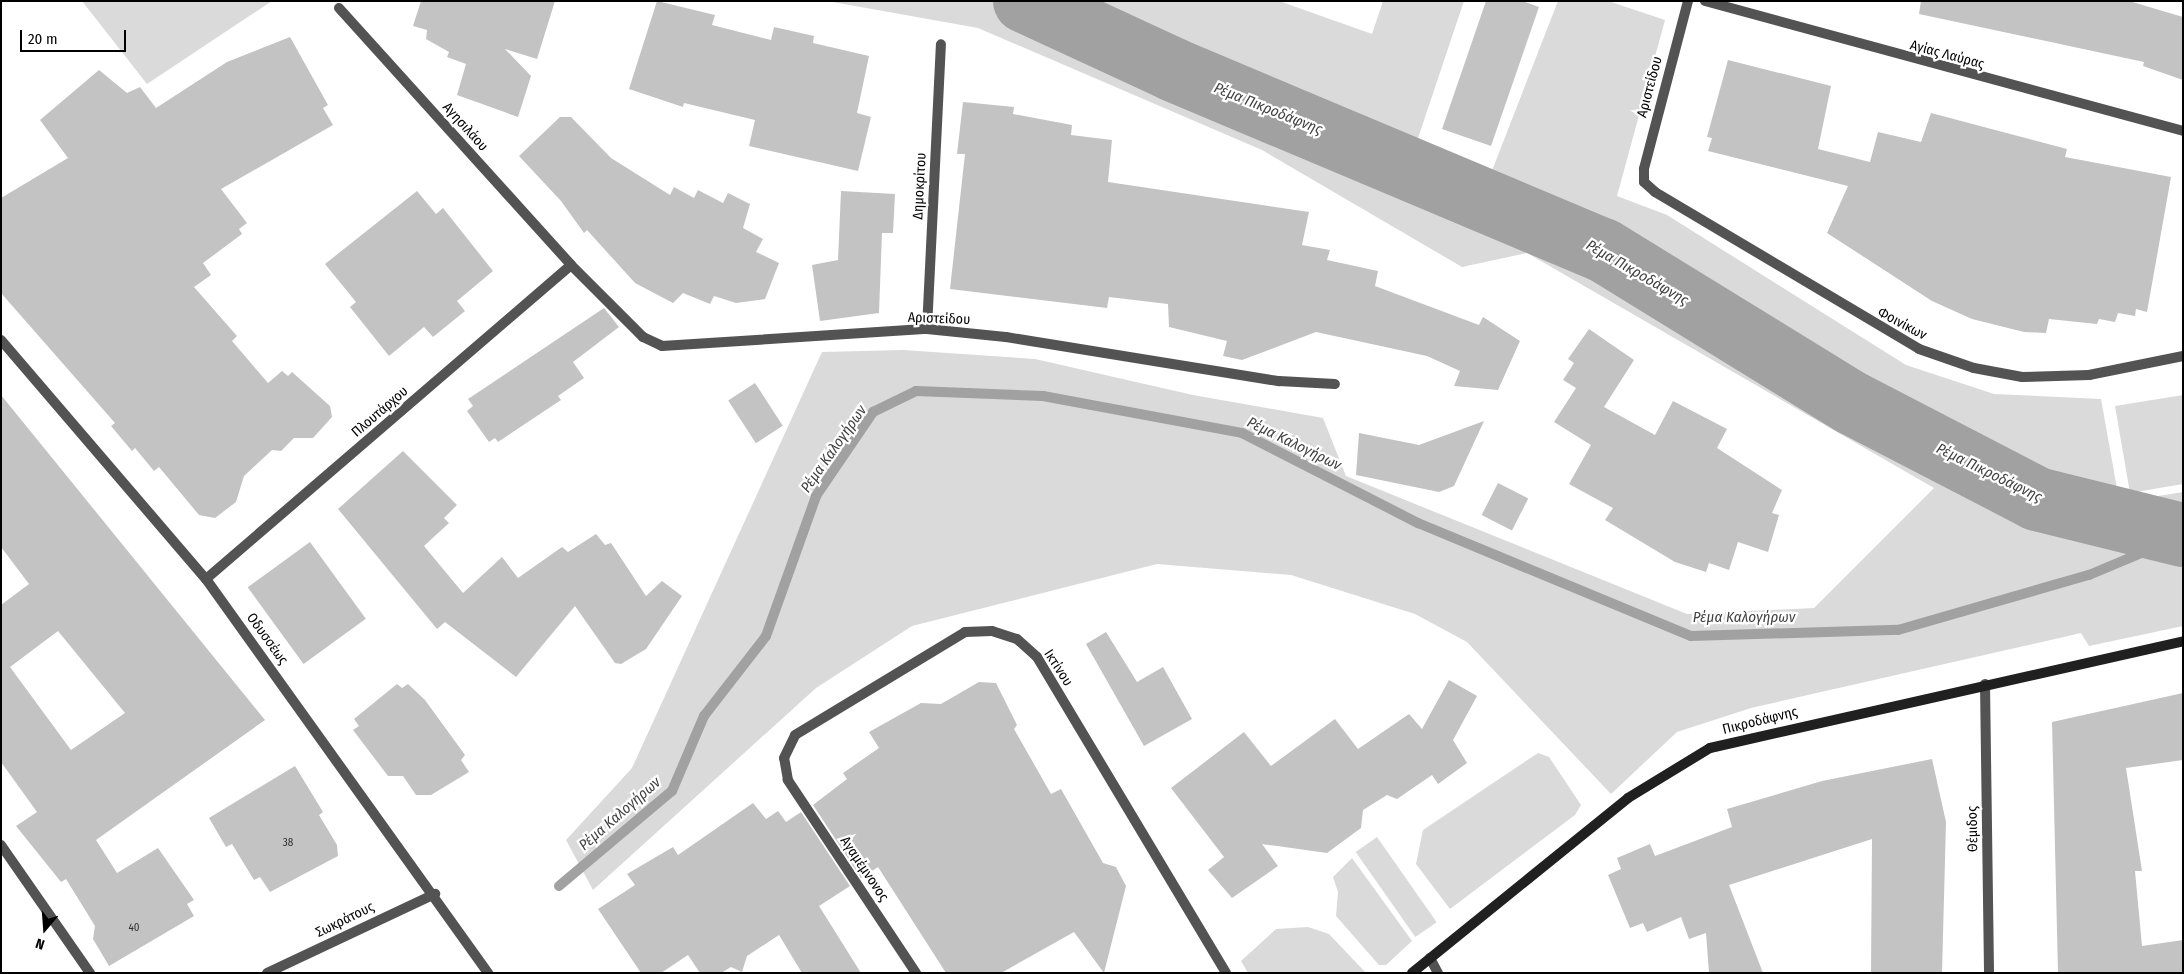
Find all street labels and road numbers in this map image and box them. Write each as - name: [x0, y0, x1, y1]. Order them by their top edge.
- street label: Αγίας Λαύρας: [1908, 37, 1986, 73]
- street label: Αριστείδου: [1634, 55, 1666, 119]
- street label: Αγησιλάου: [439, 99, 491, 155]
- street label: Δημοκρίτου: [910, 152, 930, 220]
- street label: Φοινίκων: [1875, 304, 1929, 344]
- street label: Αριστείδου: [907, 310, 971, 328]
- street label: Πλουτάρχου: [348, 383, 412, 441]
- street label: Οδυσσέως: [243, 610, 291, 668]
- street label: Ικτίνου: [1040, 647, 1076, 689]
- street label: Πικροδάφνης: [1721, 704, 1799, 738]
- street label: Θέμιδος: [1964, 806, 1982, 852]
- street label: Αγαμέμνονος: [836, 833, 892, 905]
- street label: Σωκράτους: [313, 899, 377, 941]

